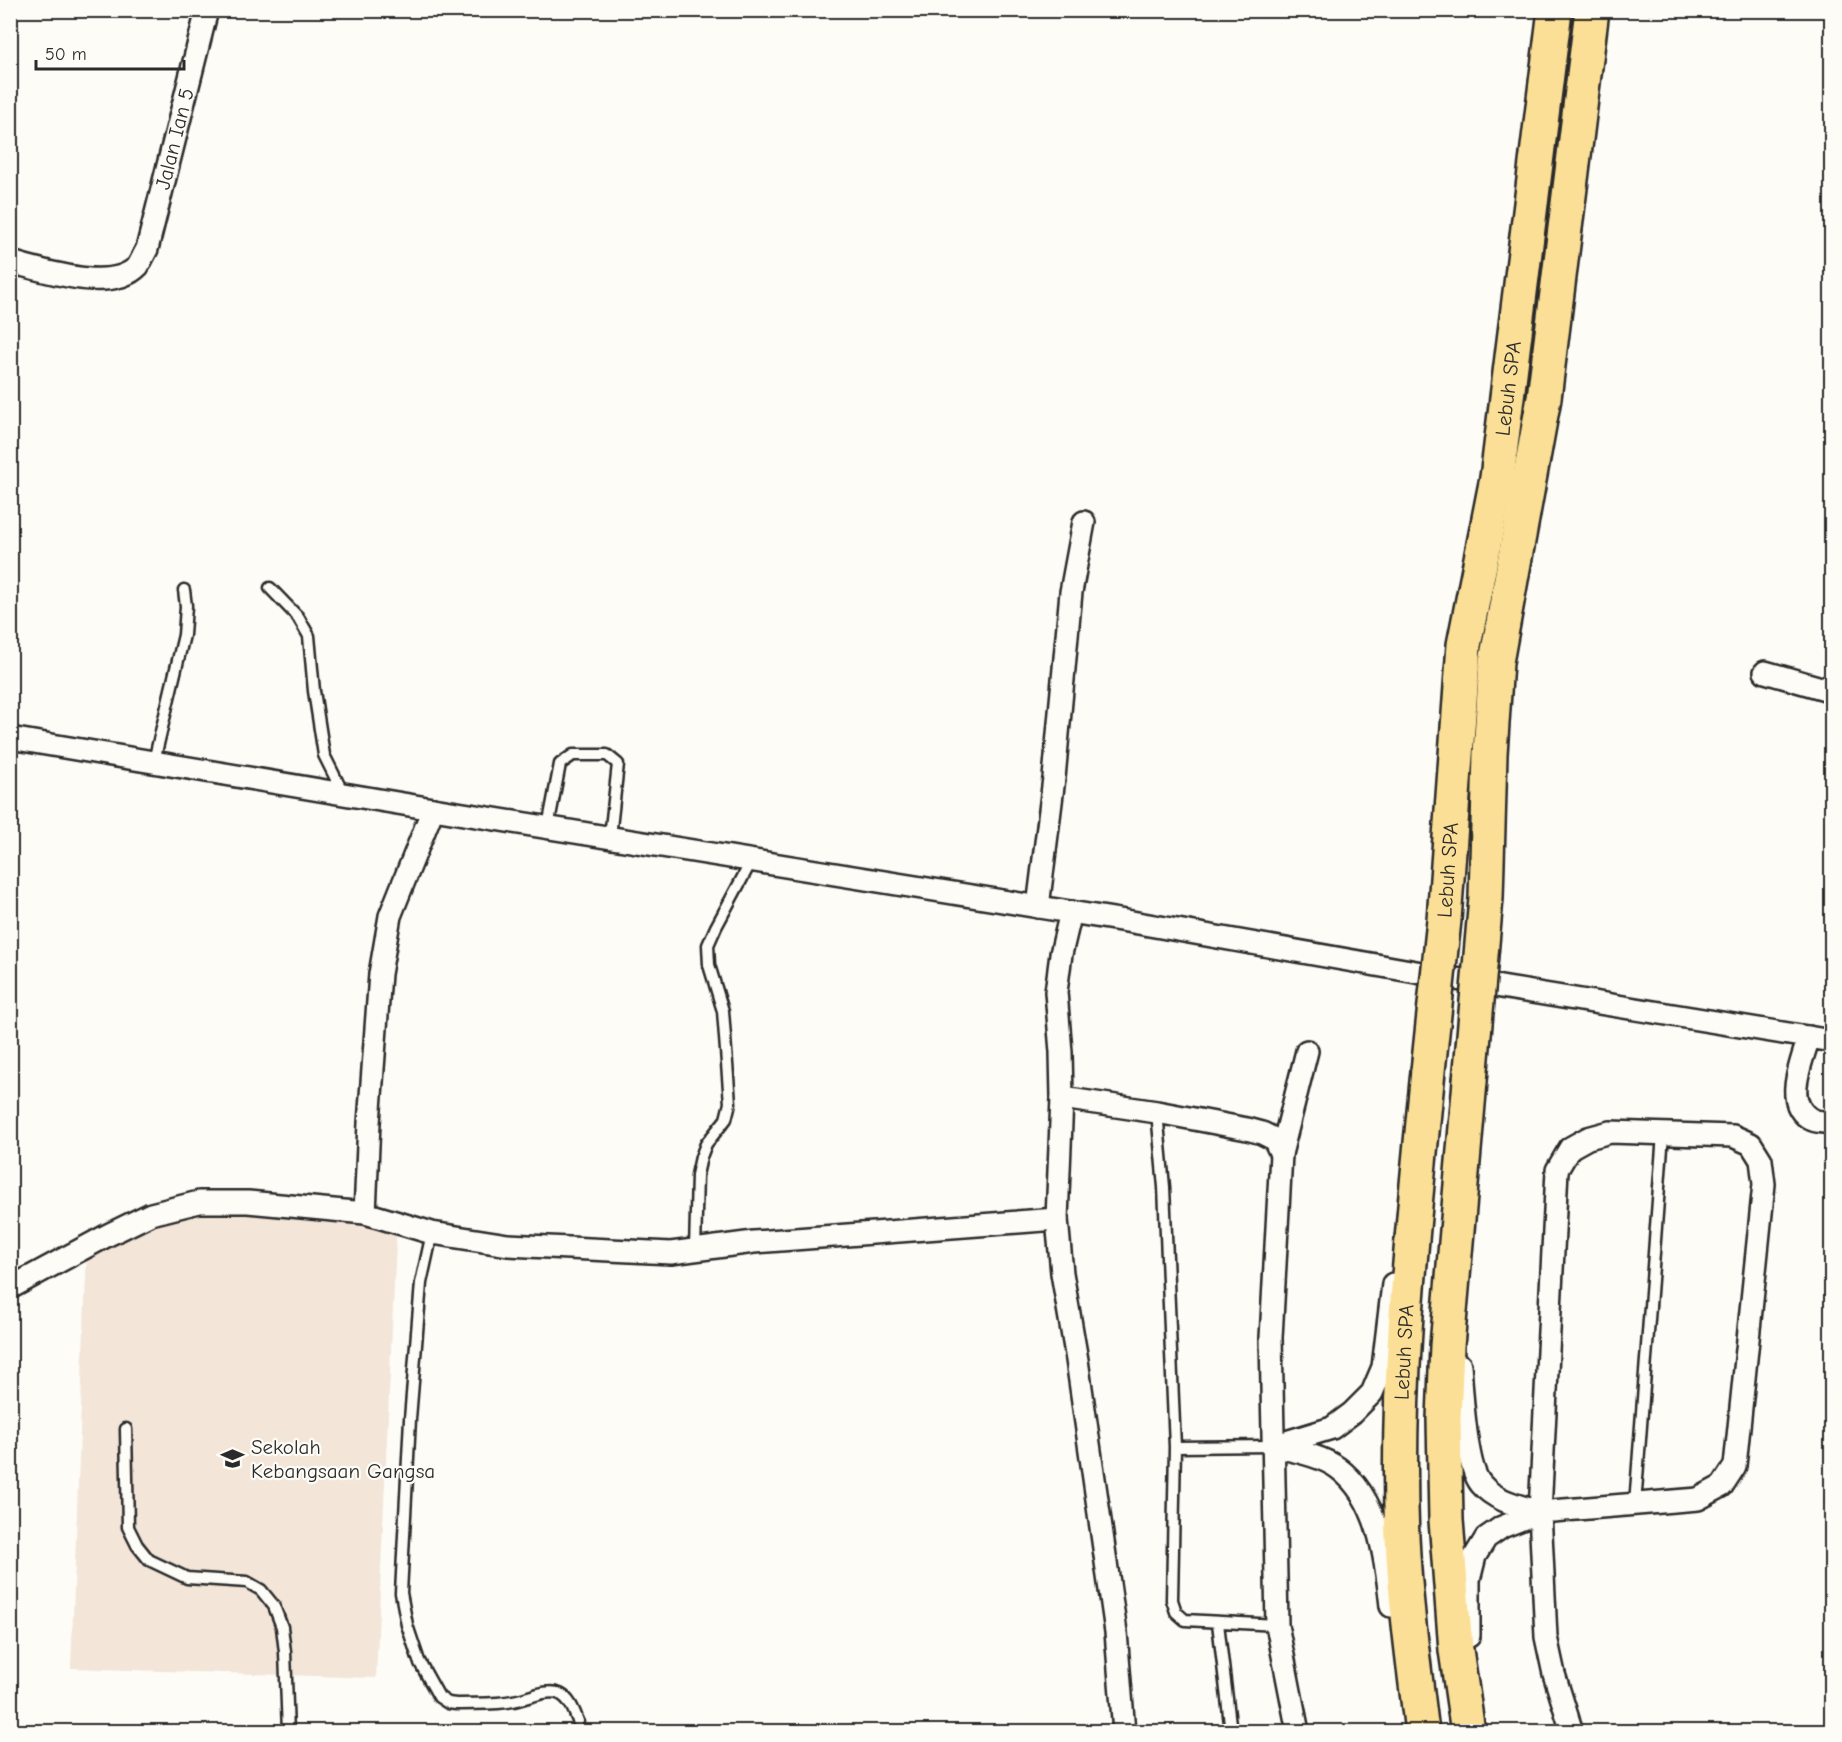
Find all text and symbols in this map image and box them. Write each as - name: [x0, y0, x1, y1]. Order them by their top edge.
- scale bar: [36, 33, 184, 71]
- text: 50 m: [45, 44, 87, 65]
- street label: Jalan Ian 5: [150, 86, 199, 192]
- street label: Lebuh SPA: [1490, 340, 1526, 437]
- street label: Lebuh SPA: [1432, 821, 1463, 919]
- street label: Lebuh SPA: [1390, 1304, 1419, 1400]
- place label: Sekolah Kebangsaan Gangsa: [251, 1435, 435, 1483]
- school or university icon: Sekolah Kebangsaan Gangsa: [220, 1446, 246, 1472]

